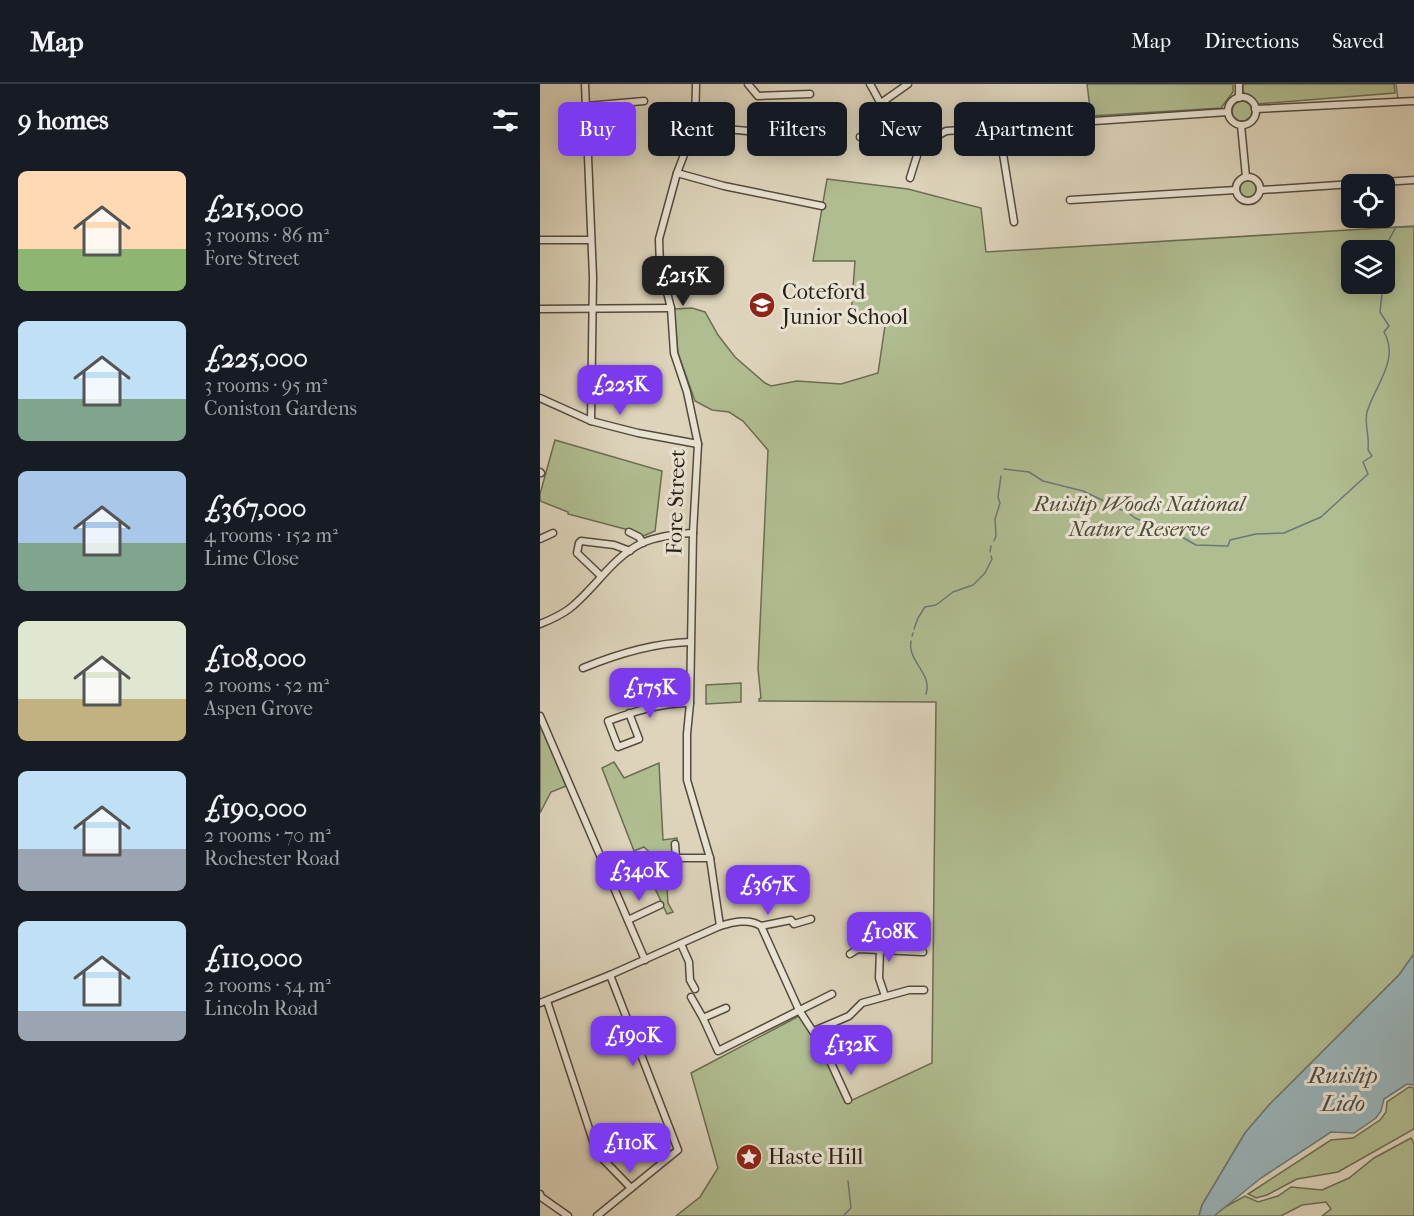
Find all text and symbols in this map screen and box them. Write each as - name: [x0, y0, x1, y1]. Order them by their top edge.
- text: Map: [30, 25, 84, 58]
- text: Map: [1131, 29, 1171, 53]
- text: Directions: [1204, 29, 1299, 53]
- text: Saved: [1332, 29, 1384, 53]
- chip: Buy: [558, 102, 636, 156]
- chip: Rent: [648, 102, 735, 156]
- chip: Filters: [747, 102, 847, 156]
- chip: New: [859, 102, 942, 156]
- chip: Apartment: [954, 102, 1095, 156]
- icon: filters: [489, 104, 522, 137]
- text: 9 homes: [18, 105, 109, 136]
- map controls: [1341, 174, 1395, 294]
- button: locate: [1341, 174, 1395, 228]
- text: £215,000: [204, 193, 304, 224]
- icon: home: [66, 195, 138, 267]
- text: 3 rooms · 86 m²: [204, 224, 329, 247]
- button: layers: [1341, 240, 1395, 294]
- text: Fore Street: [204, 247, 300, 270]
- pin: £215K: [641, 256, 725, 307]
- text: £215K: [656, 264, 710, 287]
- place label: Coteford Junior School: [780, 279, 908, 330]
- school or university icon: Coteford Junior School: [747, 290, 777, 320]
- text: £225,000: [204, 343, 308, 374]
- icon: home: [66, 345, 138, 417]
- pin: £225K: [578, 365, 662, 416]
- text: £225K: [591, 373, 649, 396]
- text: 3 rooms · 95 m²: [204, 374, 327, 397]
- text: Coniston Gardens: [204, 397, 357, 420]
- street label: Fore Street: [661, 449, 691, 555]
- park label: Ruislip Woods National Nature Reserve: [1031, 491, 1247, 542]
- text: £367,000: [204, 493, 306, 524]
- icon: home: [66, 495, 138, 567]
- text: 4 rooms · 152 m²: [204, 524, 338, 547]
- text: Lime Close: [204, 547, 299, 570]
- text: £108,000: [204, 643, 306, 674]
- icon: home: [66, 645, 138, 717]
- pin: £175K: [608, 668, 692, 719]
- text: 2 rooms · 52 m²: [204, 674, 329, 697]
- text: £175K: [623, 676, 677, 699]
- text: Aspen Grove: [204, 697, 313, 720]
- text: £190,000: [204, 793, 307, 824]
- icon: home: [66, 795, 138, 867]
- text: 2 rooms · 70 m²: [204, 824, 331, 847]
- text: Rochester Road: [204, 847, 340, 870]
- pin: £340K: [597, 851, 681, 902]
- text: £340K: [610, 859, 668, 882]
- pin: £367K: [726, 865, 810, 916]
- text: £367K: [740, 873, 796, 896]
- pin: £108K: [847, 912, 931, 963]
- text: £108K: [861, 920, 917, 943]
- text: £110,000: [204, 943, 303, 974]
- icon: home: [66, 945, 138, 1017]
- text: 2 rooms · 54 m²: [204, 974, 331, 997]
- text: Lincoln Road: [204, 997, 318, 1020]
- pin: £190K: [591, 1016, 675, 1067]
- text: £190K: [605, 1024, 661, 1047]
- pin: £132K: [809, 1025, 893, 1076]
- text: £132K: [824, 1033, 878, 1056]
- water label: Ruislip Lido: [1306, 1061, 1378, 1117]
- pin: £110K: [588, 1123, 672, 1174]
- text: £110K: [603, 1131, 657, 1154]
- place icon: Haste Hill: [734, 1142, 764, 1172]
- place label: Haste Hill: [768, 1144, 863, 1170]

